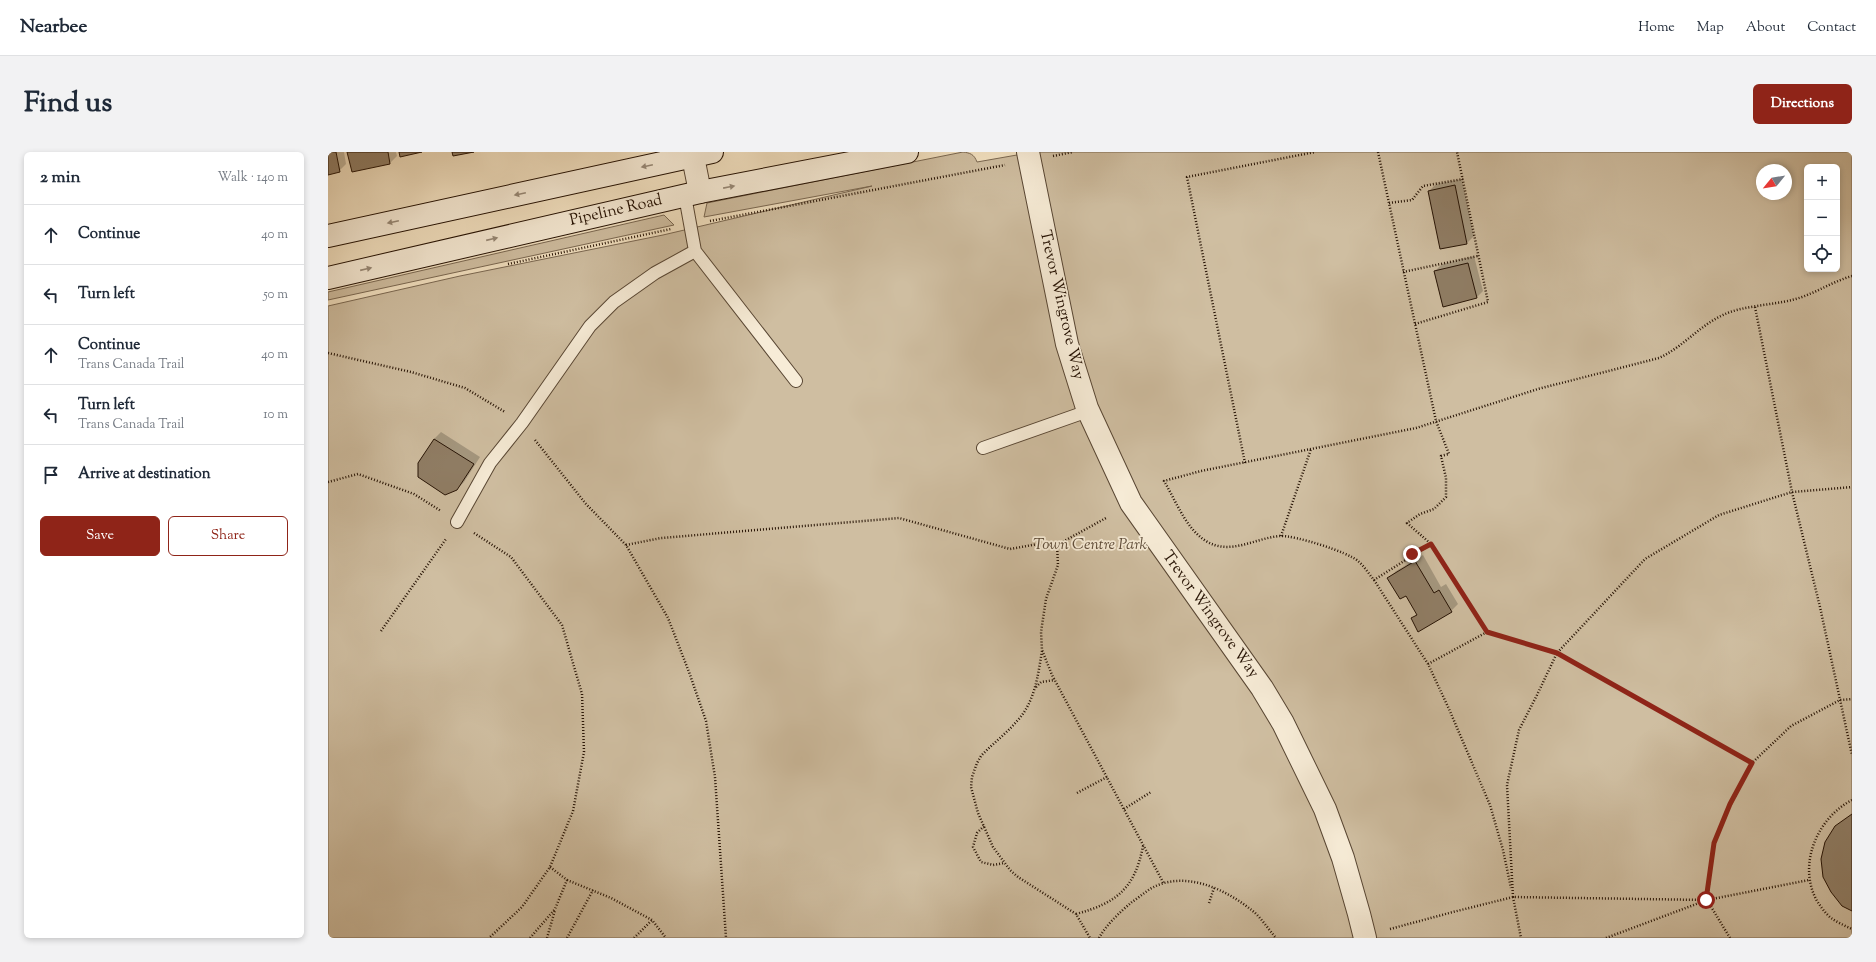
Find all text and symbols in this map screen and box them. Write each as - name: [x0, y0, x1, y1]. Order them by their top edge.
- text: Nearbee: [20, 14, 87, 41]
- text: Home: [1638, 18, 1675, 38]
- text: Map: [1697, 18, 1724, 38]
- text: About: [1746, 18, 1785, 38]
- text: Contact: [1807, 18, 1856, 38]
- text: Find us: [24, 84, 112, 124]
- button: Directions: [1753, 84, 1852, 124]
- one-way arrow: [640, 163, 653, 169]
- north arrow: [1756, 164, 1792, 200]
- map controls: [1804, 164, 1840, 272]
- button: +: [1804, 164, 1840, 200]
- text: 2 min: [40, 166, 81, 190]
- text: Walk · 140 m: [217, 169, 288, 187]
- one-way arrow: [723, 183, 735, 189]
- street label: Pipeline Road: [567, 189, 665, 233]
- one-way arrow: [513, 191, 526, 197]
- button: −: [1804, 200, 1840, 236]
- one-way arrow: [387, 219, 399, 225]
- icon: ahead: [40, 224, 62, 246]
- text: Continue: [78, 224, 140, 245]
- text: 40 m: [261, 226, 288, 244]
- street label: Trevor Wingrove Way: [1033, 228, 1089, 382]
- one-way arrow: [486, 236, 499, 242]
- button: locate: [1804, 236, 1840, 272]
- one-way arrow: [360, 266, 372, 272]
- icon: left: [40, 284, 62, 306]
- text: Turn left: [78, 284, 135, 305]
- text: 50 m: [263, 286, 288, 304]
- text: Continue: [78, 335, 140, 356]
- icon: ahead: [40, 344, 62, 366]
- text: 40 m: [261, 346, 288, 364]
- text: Trans Canada Trail: [78, 356, 185, 374]
- text: Turn left: [78, 395, 135, 416]
- icon: left: [40, 404, 62, 426]
- text: 10 m: [263, 406, 288, 424]
- text: Trans Canada Trail: [78, 416, 185, 434]
- icon: arrive: [40, 464, 62, 486]
- text: Arrive at destination: [78, 464, 211, 485]
- button: Save: [40, 516, 160, 556]
- button: Share: [168, 516, 288, 556]
- park label: Town Centre Park: [1033, 534, 1147, 557]
- route end: [1403, 545, 1421, 563]
- street label: Trevor Wingrove Way: [1156, 547, 1264, 684]
- route start: [1697, 891, 1715, 909]

